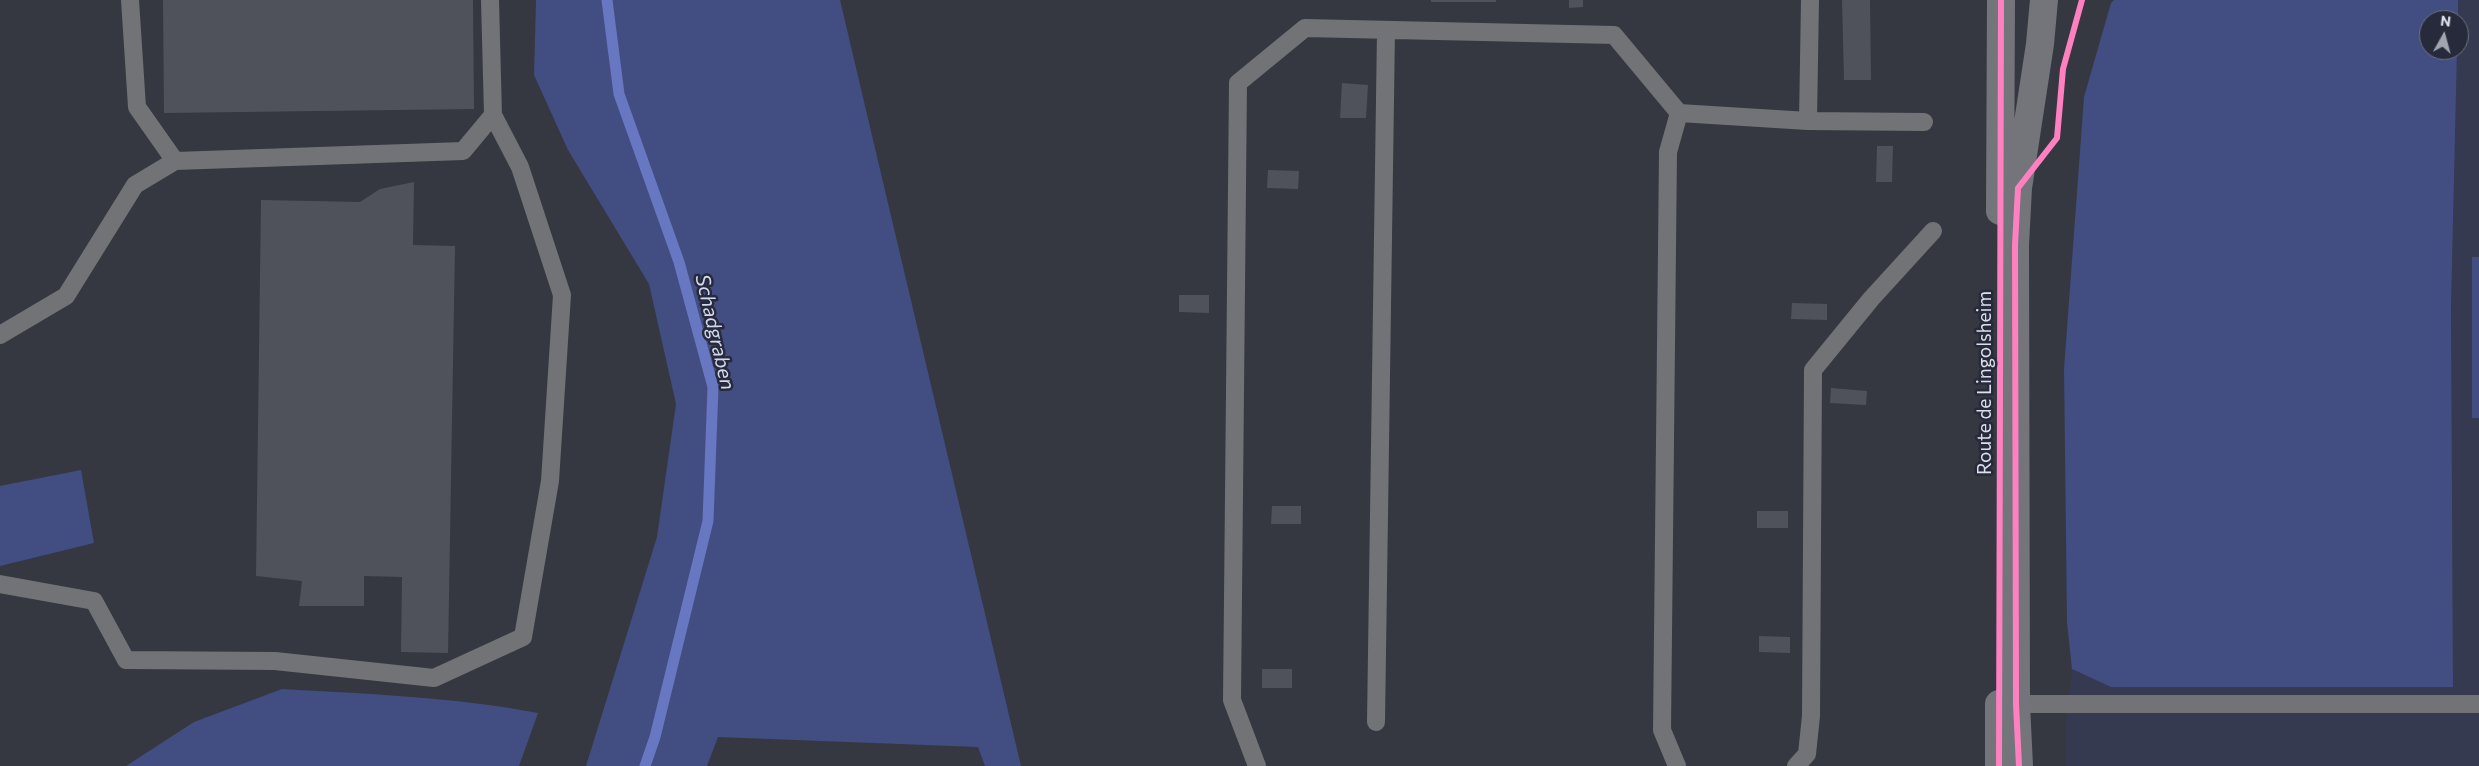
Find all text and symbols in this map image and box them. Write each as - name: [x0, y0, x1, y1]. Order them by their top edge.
- north arrow: [2419, 10, 2469, 60]
- text: N: [2440, 12, 2452, 30]
- water label: Schadgraben: [690, 272, 740, 392]
- street label: Route de Lingolsheim: [1974, 291, 1996, 475]

